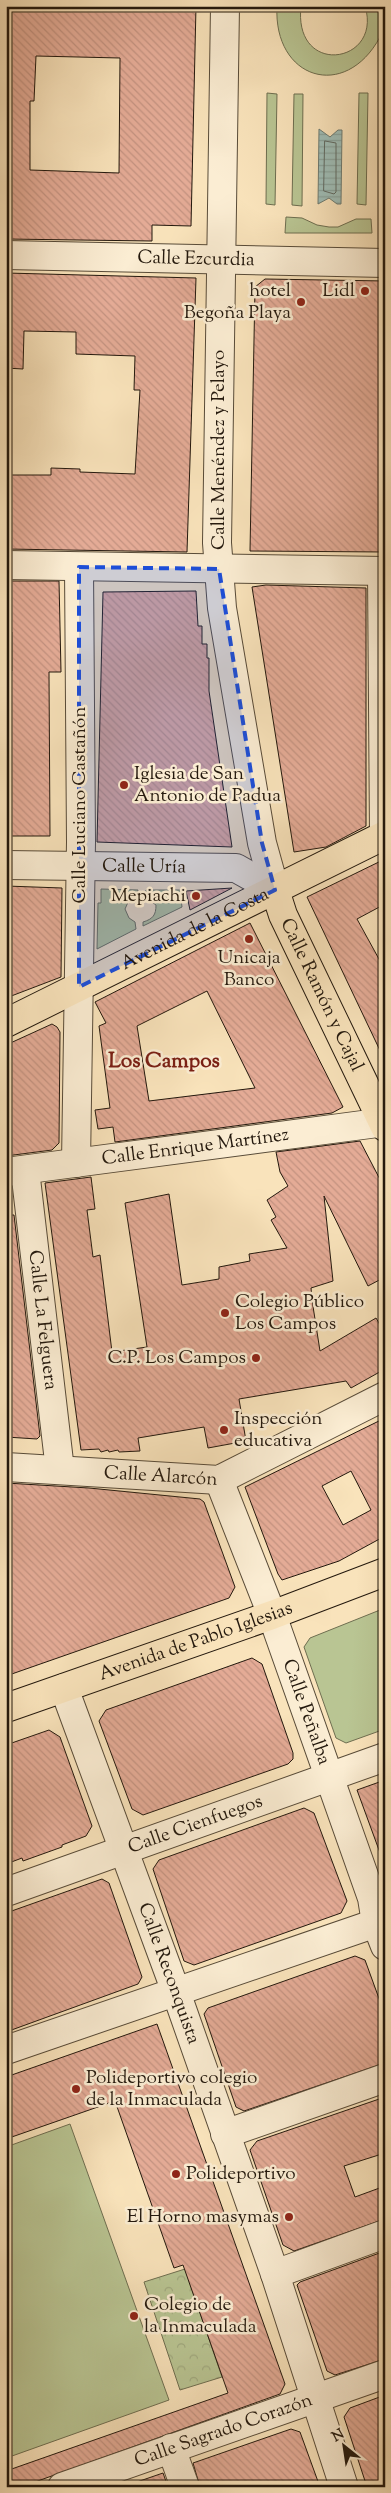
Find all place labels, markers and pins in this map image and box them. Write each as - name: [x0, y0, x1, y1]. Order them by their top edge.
- place label: hotel Begoña Playa: [184, 278, 291, 327]
- place label: Lidl: [322, 278, 355, 305]
- marker: Lidl: [359, 285, 371, 297]
- marker: hotel Begoña Playa: [295, 296, 307, 308]
- place label: Iglesia de San Antonio de Padua: [134, 761, 281, 810]
- marker: Iglesia de San Antonio de Padua: [118, 779, 130, 791]
- place label: Mepiachi: [111, 883, 186, 910]
- marker: Mepiachi: [190, 890, 202, 902]
- marker: Unicaja Banco: [243, 933, 255, 945]
- place label: Unicaja Banco: [217, 945, 281, 994]
- place label: Colegio Público Los Campos: [235, 1289, 364, 1338]
- marker: Colegio Público Los Campos: [219, 1307, 231, 1319]
- place label: C.P. Los Campos: [107, 1345, 246, 1372]
- marker: C.P. Los Campos: [250, 1352, 262, 1364]
- place label: Inspección educativa: [234, 1406, 322, 1455]
- marker: Inspección educativa: [218, 1424, 230, 1436]
- place label: Polideportivo colegio de la Inmaculada: [86, 2065, 258, 2114]
- marker: Polideportivo colegio de la Inmaculada: [70, 2083, 82, 2095]
- place label: Polideportivo: [186, 2161, 296, 2188]
- marker: Polideportivo: [170, 2168, 182, 2180]
- place label: El Horno masymas: [127, 2204, 279, 2231]
- marker: El Horno masymas: [283, 2211, 295, 2223]
- place label: Colegio de la Inmaculada: [144, 2292, 257, 2341]
- marker: Colegio de la Inmaculada: [128, 2310, 140, 2322]

